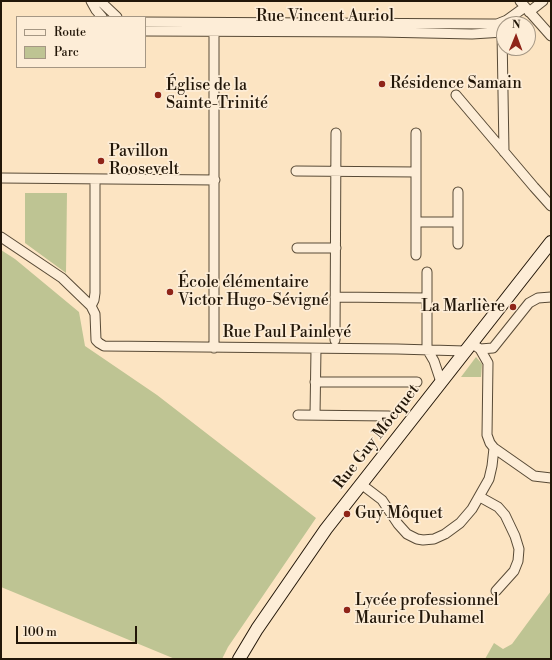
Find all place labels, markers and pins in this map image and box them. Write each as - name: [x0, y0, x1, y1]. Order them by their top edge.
- place label: Résidence Samain: [390, 74, 522, 94]
- place label: Église de la Sainte-Trinité: [166, 76, 268, 114]
- marker: Résidence Samain: [377, 79, 387, 89]
- marker: Église de la Sainte-Trinité: [153, 90, 163, 100]
- place label: Pavillon Roosevelt: [109, 142, 179, 180]
- marker: Pavillon Roosevelt: [96, 156, 106, 166]
- place label: École élémentaire Victor Hugo-Sévigné: [178, 273, 329, 311]
- marker: École élémentaire Victor Hugo-Sévigné: [165, 287, 175, 297]
- place label: La Marlière: [421, 297, 505, 317]
- marker: La Marlière: [508, 302, 518, 312]
- place label: Guy Môquet: [355, 504, 443, 524]
- marker: Guy Môquet: [342, 509, 352, 519]
- place label: Lycée professionnel Maurice Duhamel: [355, 591, 499, 629]
- marker: Lycée professionnel Maurice Duhamel: [342, 605, 352, 615]

